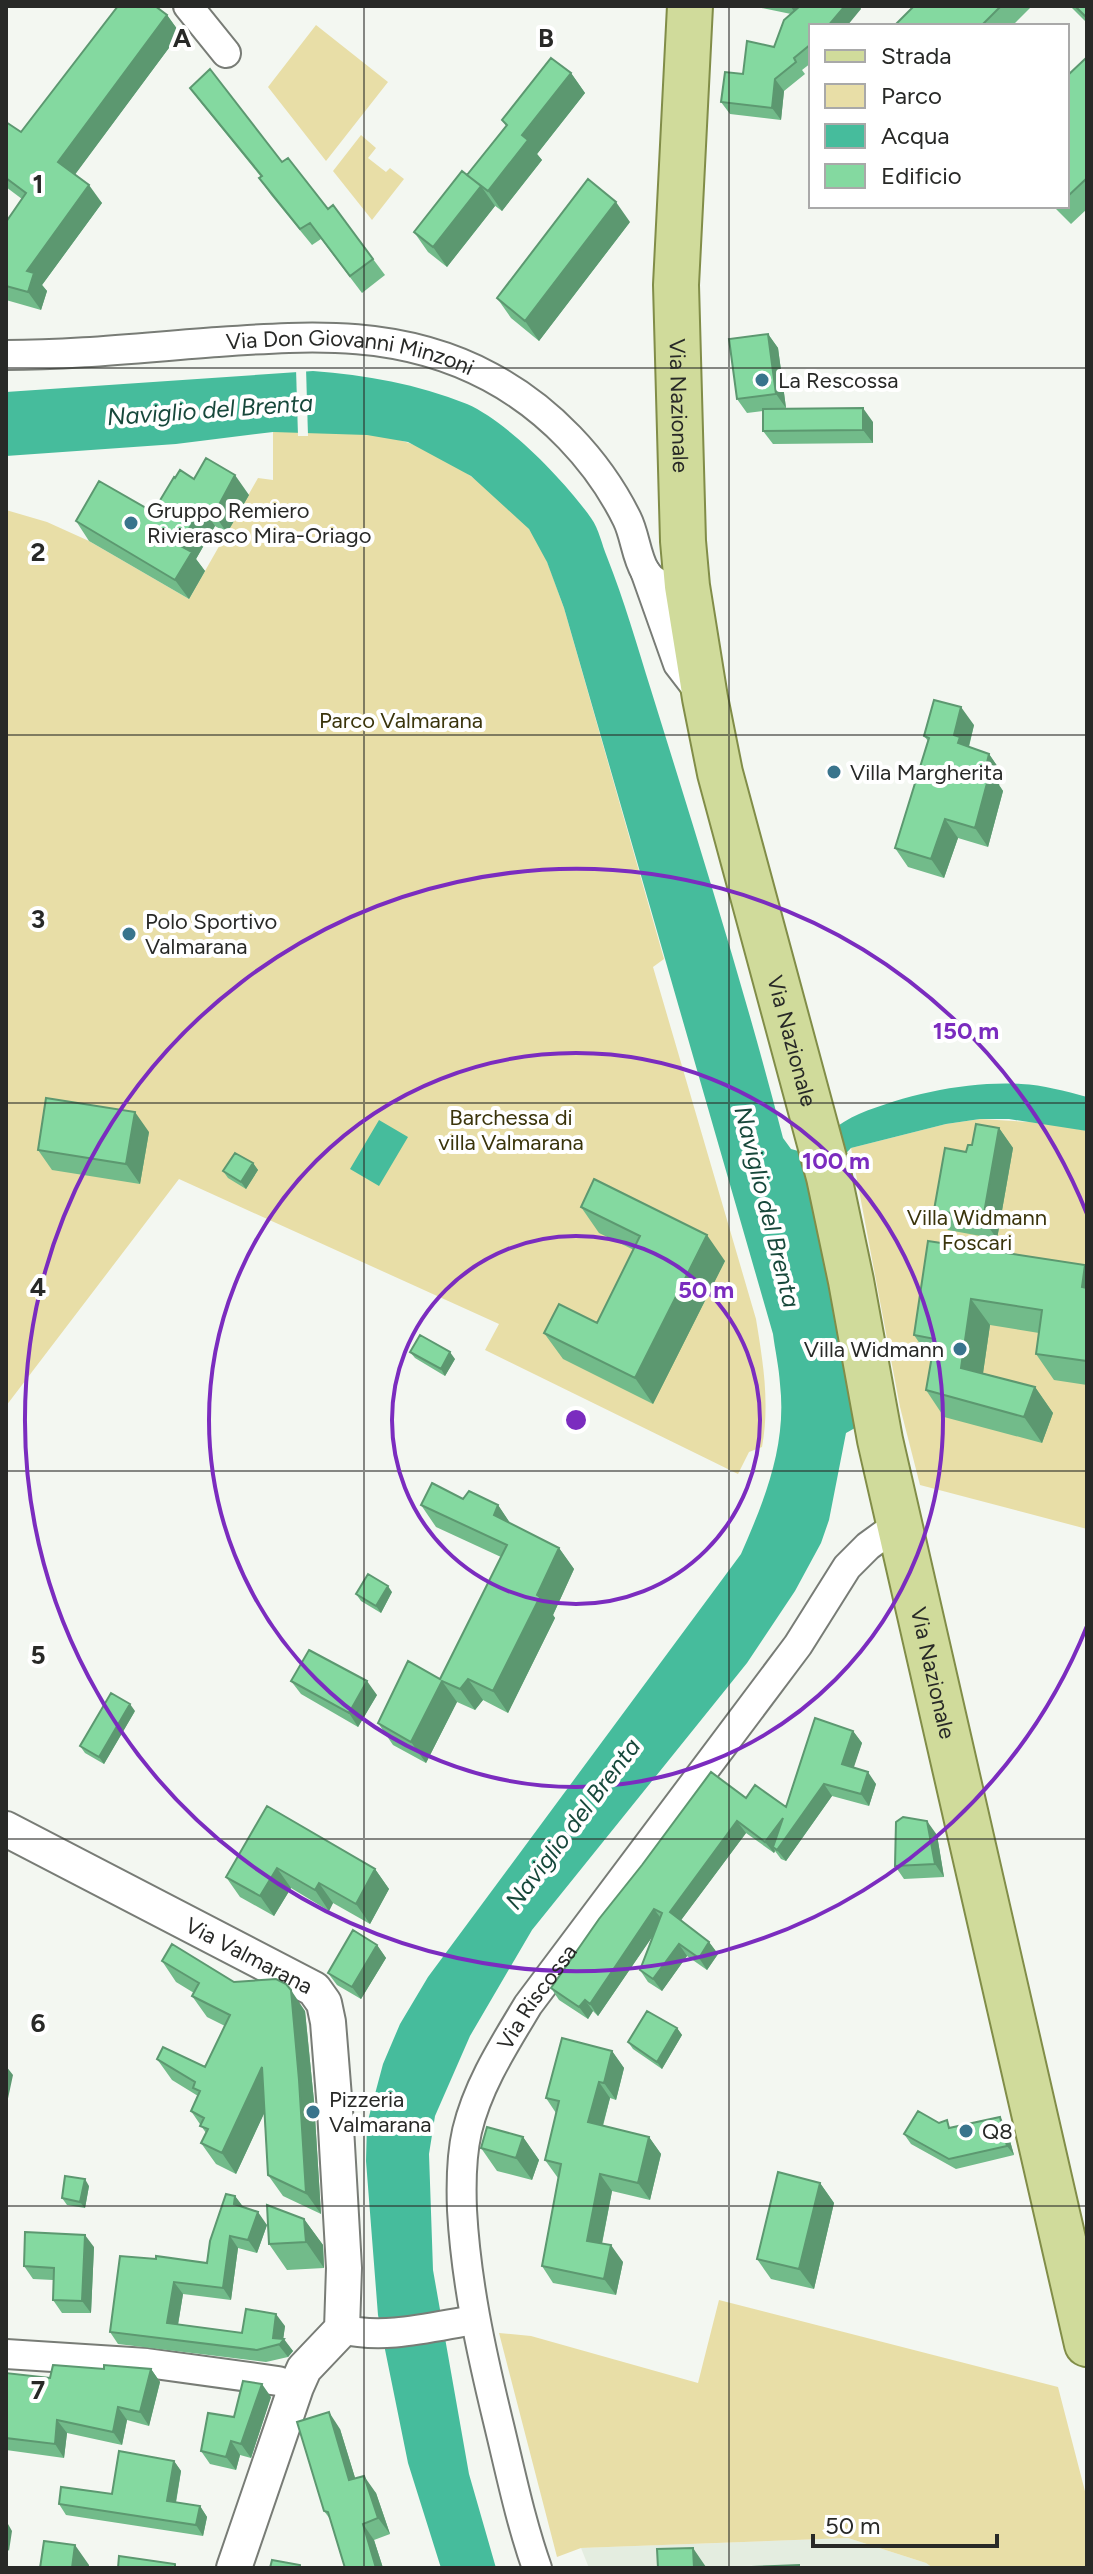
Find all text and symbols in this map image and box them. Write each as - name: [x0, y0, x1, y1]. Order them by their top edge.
- text: A: [173, 22, 192, 54]
- text: B: [538, 22, 554, 54]
- legend: [809, 24, 1069, 208]
- text: Strada: [881, 41, 951, 70]
- text: Parco: [881, 81, 942, 110]
- text: Acqua: [881, 121, 950, 150]
- text: Edificio: [881, 161, 962, 190]
- text: 1: [33, 168, 43, 200]
- street label: Via Don Giovanni Minzoni: [225, 324, 478, 381]
- street label: Via Nazionale: [663, 338, 694, 473]
- place label: La Rescossa: [778, 367, 899, 394]
- marker: La Rescossa: [753, 371, 771, 389]
- water label: Naviglio del Brenta: [106, 388, 314, 431]
- place label: Gruppo Remiero Rivierasco Mira-Oriago: [147, 497, 372, 549]
- marker: Gruppo Remiero Rivierasco Mira-Oriago: [122, 514, 140, 532]
- text: 2: [30, 536, 46, 568]
- park label: Parco Valmarana: [319, 707, 483, 734]
- place label: Villa Margherita: [850, 759, 1003, 786]
- marker: Villa Margherita: [825, 763, 843, 781]
- text: 3: [31, 903, 45, 935]
- place label: Polo Sportivo Valmarana: [145, 908, 277, 960]
- marker: Polo Sportivo Valmarana: [120, 925, 138, 943]
- street label: Via Nazionale: [761, 973, 822, 1109]
- text: 150 m: [933, 1016, 999, 1045]
- water label: Naviglio del Brenta: [728, 1103, 807, 1311]
- park label: Barchessa di villa Valmarana: [438, 1104, 584, 1156]
- text: 100 m: [802, 1146, 870, 1175]
- park label: Villa Widmann Foscari: [907, 1204, 1047, 1256]
- text: 4: [30, 1271, 46, 1303]
- text: 50 m: [678, 1275, 734, 1304]
- place label: Villa Widmann: [804, 1336, 944, 1363]
- marker: Villa Widmann: [951, 1340, 969, 1358]
- centre of rings: [562, 1406, 590, 1434]
- street label: Via Nazionale: [905, 1605, 961, 1742]
- text: 5: [30, 1639, 46, 1671]
- water label: Naviglio del Brenta: [499, 1732, 646, 1915]
- street label: Via Valmarana: [181, 1912, 317, 2000]
- street label: Via Riscossa: [491, 1939, 583, 2055]
- text: 6: [30, 2007, 46, 2039]
- place label: Pizzeria Valmarana: [329, 2086, 432, 2138]
- marker: Pizzeria Valmarana: [304, 2103, 322, 2121]
- place label: Q8: [982, 2118, 1013, 2145]
- marker: Q8: [957, 2122, 975, 2140]
- text: 7: [31, 2374, 45, 2406]
- scale bar: [813, 2498, 997, 2548]
- text: 50 m: [825, 2511, 881, 2540]

